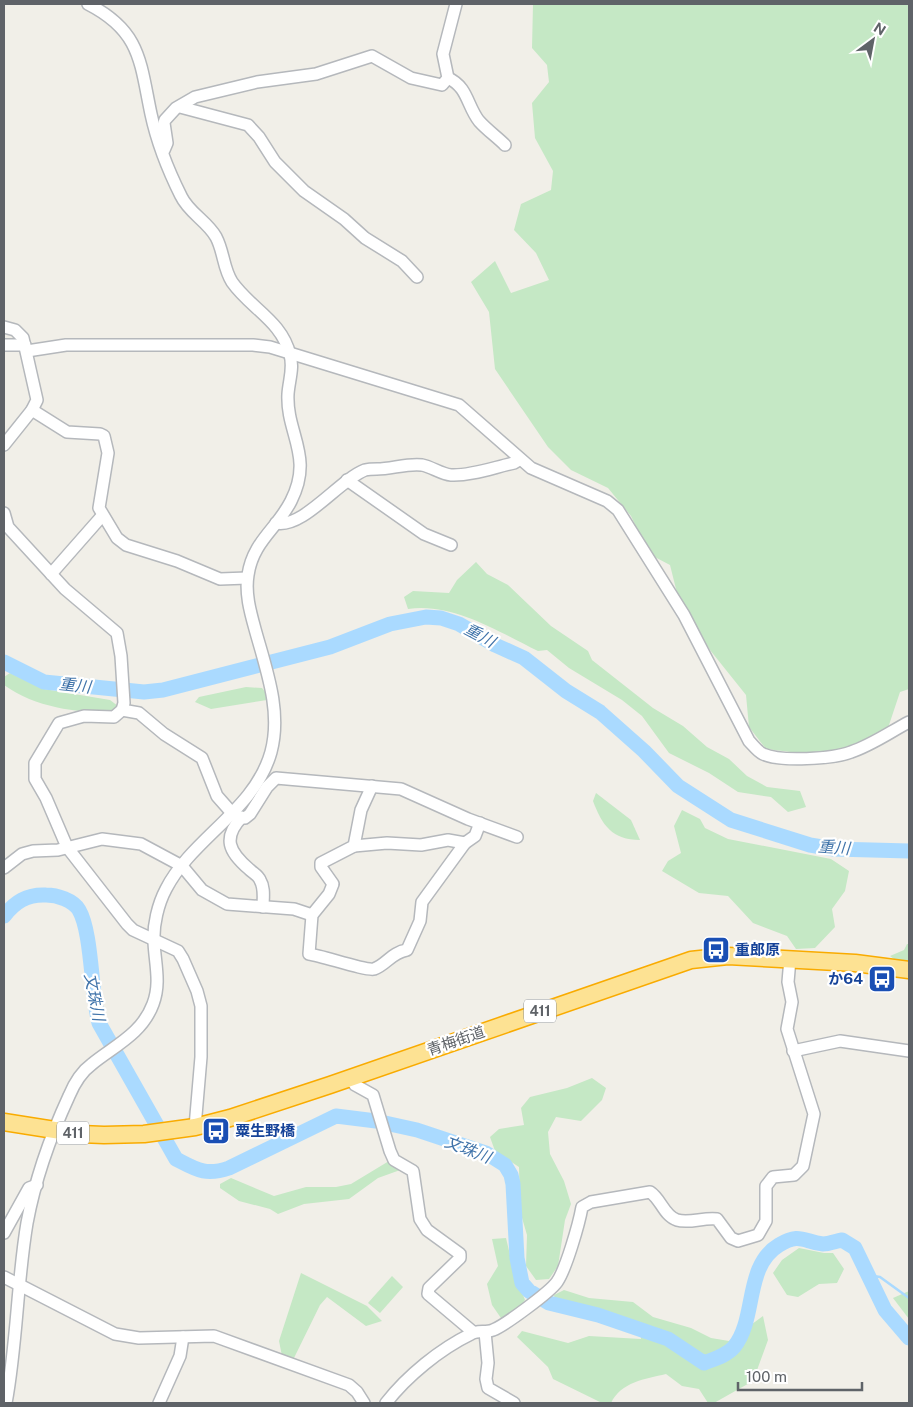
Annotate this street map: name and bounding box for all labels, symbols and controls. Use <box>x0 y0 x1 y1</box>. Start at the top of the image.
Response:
north arrow <box>848 15 898 65</box>
text: N <box>871 19 889 39</box>
water label: 重川 <box>461 620 500 652</box>
water label: 重川 <box>58 674 94 697</box>
water label: 重川 <box>817 837 853 858</box>
bus stop icon: 重郎原 <box>701 935 731 965</box>
place label: 重郎原 <box>735 941 780 958</box>
bus stop icon: か64 <box>867 964 897 994</box>
place label: か64 <box>828 970 863 987</box>
water label: 文珠川 <box>81 972 109 1024</box>
road number: 411 <box>524 999 556 1022</box>
street label: 青梅街道 <box>425 1023 487 1058</box>
bus stop icon: 粟生野橋 <box>201 1116 231 1146</box>
road number: 411 <box>57 1122 89 1144</box>
place label: 粟生野橋 <box>235 1122 296 1139</box>
water label: 文珠川 <box>442 1132 495 1168</box>
scale bar <box>738 1360 862 1392</box>
text: 100 m <box>746 1368 787 1385</box>

